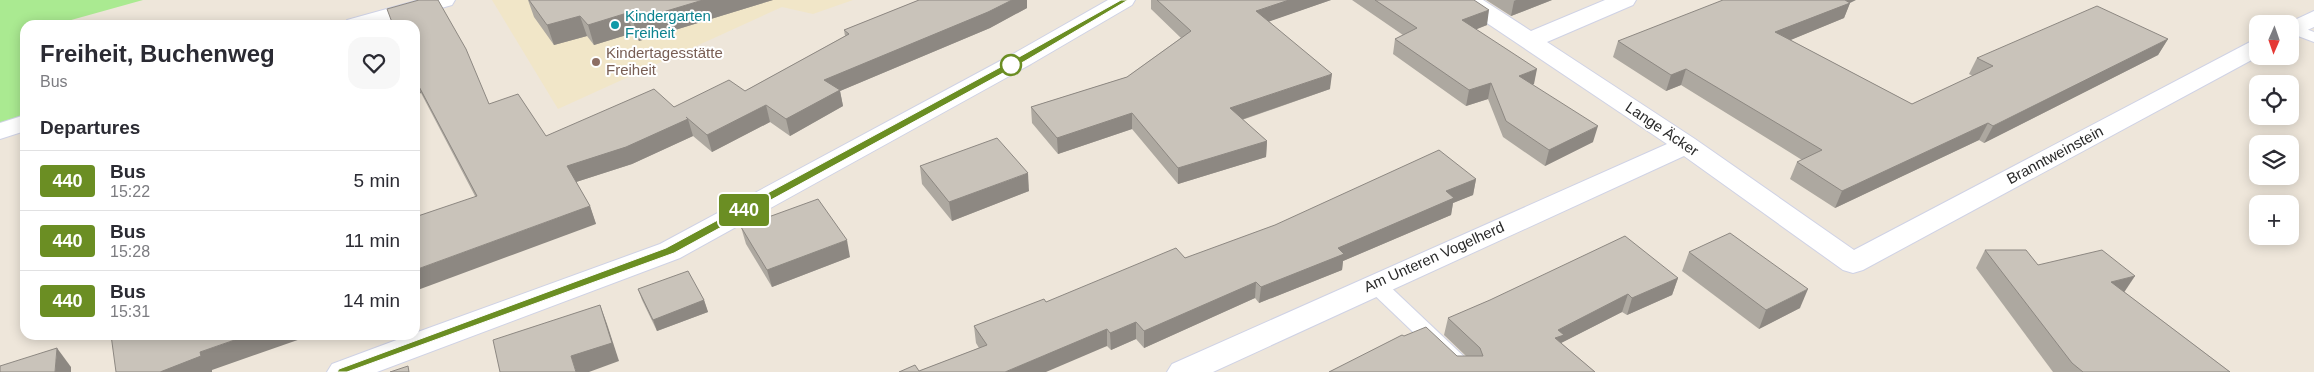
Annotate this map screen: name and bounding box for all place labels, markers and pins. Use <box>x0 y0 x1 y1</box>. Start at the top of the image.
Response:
place label: Kindergarten Freiheit <box>625 7 711 41</box>
marker: Kindergarten Freiheit <box>609 19 621 31</box>
place label: Kindertagesstätte Freiheit <box>606 44 723 78</box>
unlabelled marker <box>1000 54 1022 76</box>
marker: Kindertagesstätte Freiheit <box>590 56 602 68</box>

